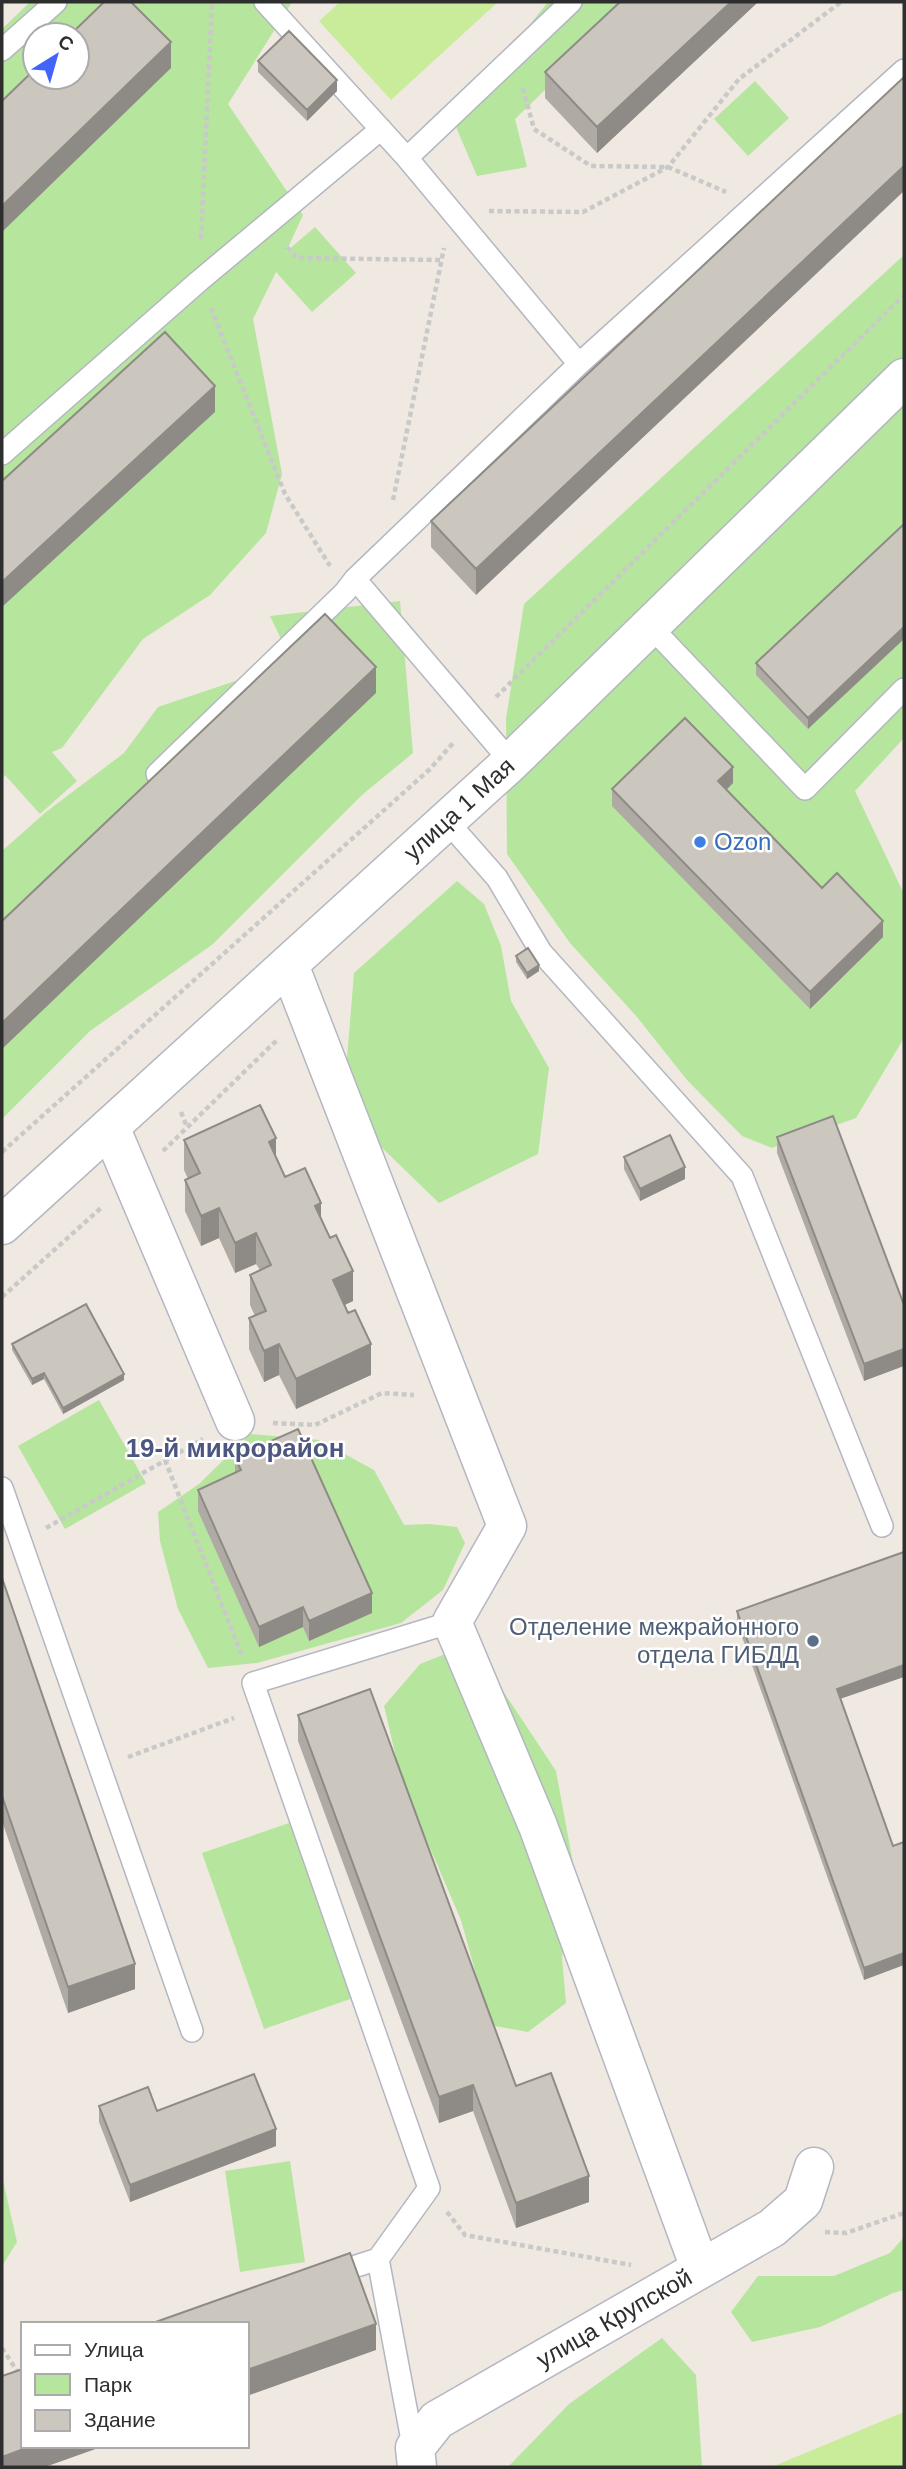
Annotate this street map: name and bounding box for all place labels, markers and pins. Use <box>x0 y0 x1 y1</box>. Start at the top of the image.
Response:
place label: Ozon <box>714 828 771 855</box>
marker: Ozon <box>692 834 708 850</box>
place label: Отделение межрайонного отдела ГИБДД <box>509 1613 799 1668</box>
marker: Отделение межрайонного отдела ГИБДД <box>805 1633 821 1649</box>

